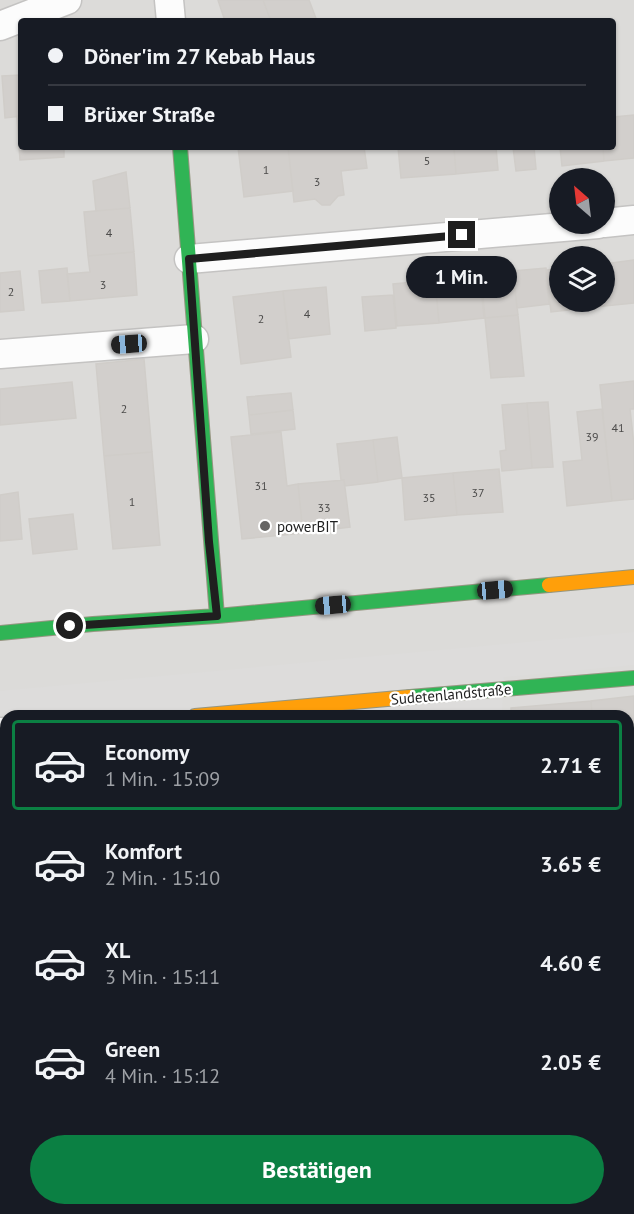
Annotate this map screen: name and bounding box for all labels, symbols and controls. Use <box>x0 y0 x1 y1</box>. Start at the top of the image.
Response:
text: Döner'im 27 Kebab Haus <box>84 42 315 70</box>
text: Brüxer Straße <box>84 100 215 128</box>
house number: 5 <box>424 153 430 168</box>
house number: 1 <box>263 162 269 177</box>
north arrow <box>549 168 615 234</box>
map controls <box>549 168 615 312</box>
house number: 3 <box>314 174 320 189</box>
route end <box>448 221 475 248</box>
house number: 4 <box>106 225 113 240</box>
button: layers <box>549 246 615 312</box>
callout: 1 Min. <box>406 256 518 298</box>
text: 1 Min. <box>435 264 488 290</box>
house number: 3 <box>100 277 106 292</box>
house number: 2 <box>8 284 14 299</box>
house number: 4 <box>304 306 311 321</box>
house number: 2 <box>258 311 264 326</box>
car <box>110 334 148 354</box>
house number: 2 <box>121 401 127 416</box>
house number: 41 <box>611 420 625 435</box>
house number: 39 <box>585 429 599 444</box>
house number: 31 <box>254 478 268 493</box>
house number: 37 <box>471 485 485 500</box>
house number: 35 <box>422 490 436 505</box>
house number: 1 <box>129 494 135 509</box>
house number: 33 <box>317 500 331 515</box>
place label: powerBIT <box>277 517 339 536</box>
marker: powerBIT <box>258 519 272 533</box>
car <box>476 579 514 601</box>
car <box>314 594 352 616</box>
route start <box>56 612 83 639</box>
street label: Sudetenlandstraße <box>390 679 512 709</box>
icon: car <box>33 738 87 792</box>
text: Economy <box>105 738 189 766</box>
text: 2.71 € <box>540 751 601 779</box>
text: 1 Min. · 15:09 <box>105 766 220 792</box>
icon: car <box>33 837 87 891</box>
text: Komfort <box>105 837 182 865</box>
text: 3.65 € <box>540 850 601 878</box>
text: 2 Min. · 15:10 <box>105 865 220 891</box>
icon: car <box>33 936 87 990</box>
text: XL <box>105 936 130 964</box>
text: 4.60 € <box>540 949 601 977</box>
text: 3 Min. · 15:11 <box>105 964 220 990</box>
icon: car <box>33 1035 87 1089</box>
text: Green <box>105 1035 160 1063</box>
text: 2.05 € <box>540 1048 601 1076</box>
text: 4 Min. · 15:12 <box>105 1063 220 1089</box>
button: Bestätigen <box>30 1135 604 1204</box>

